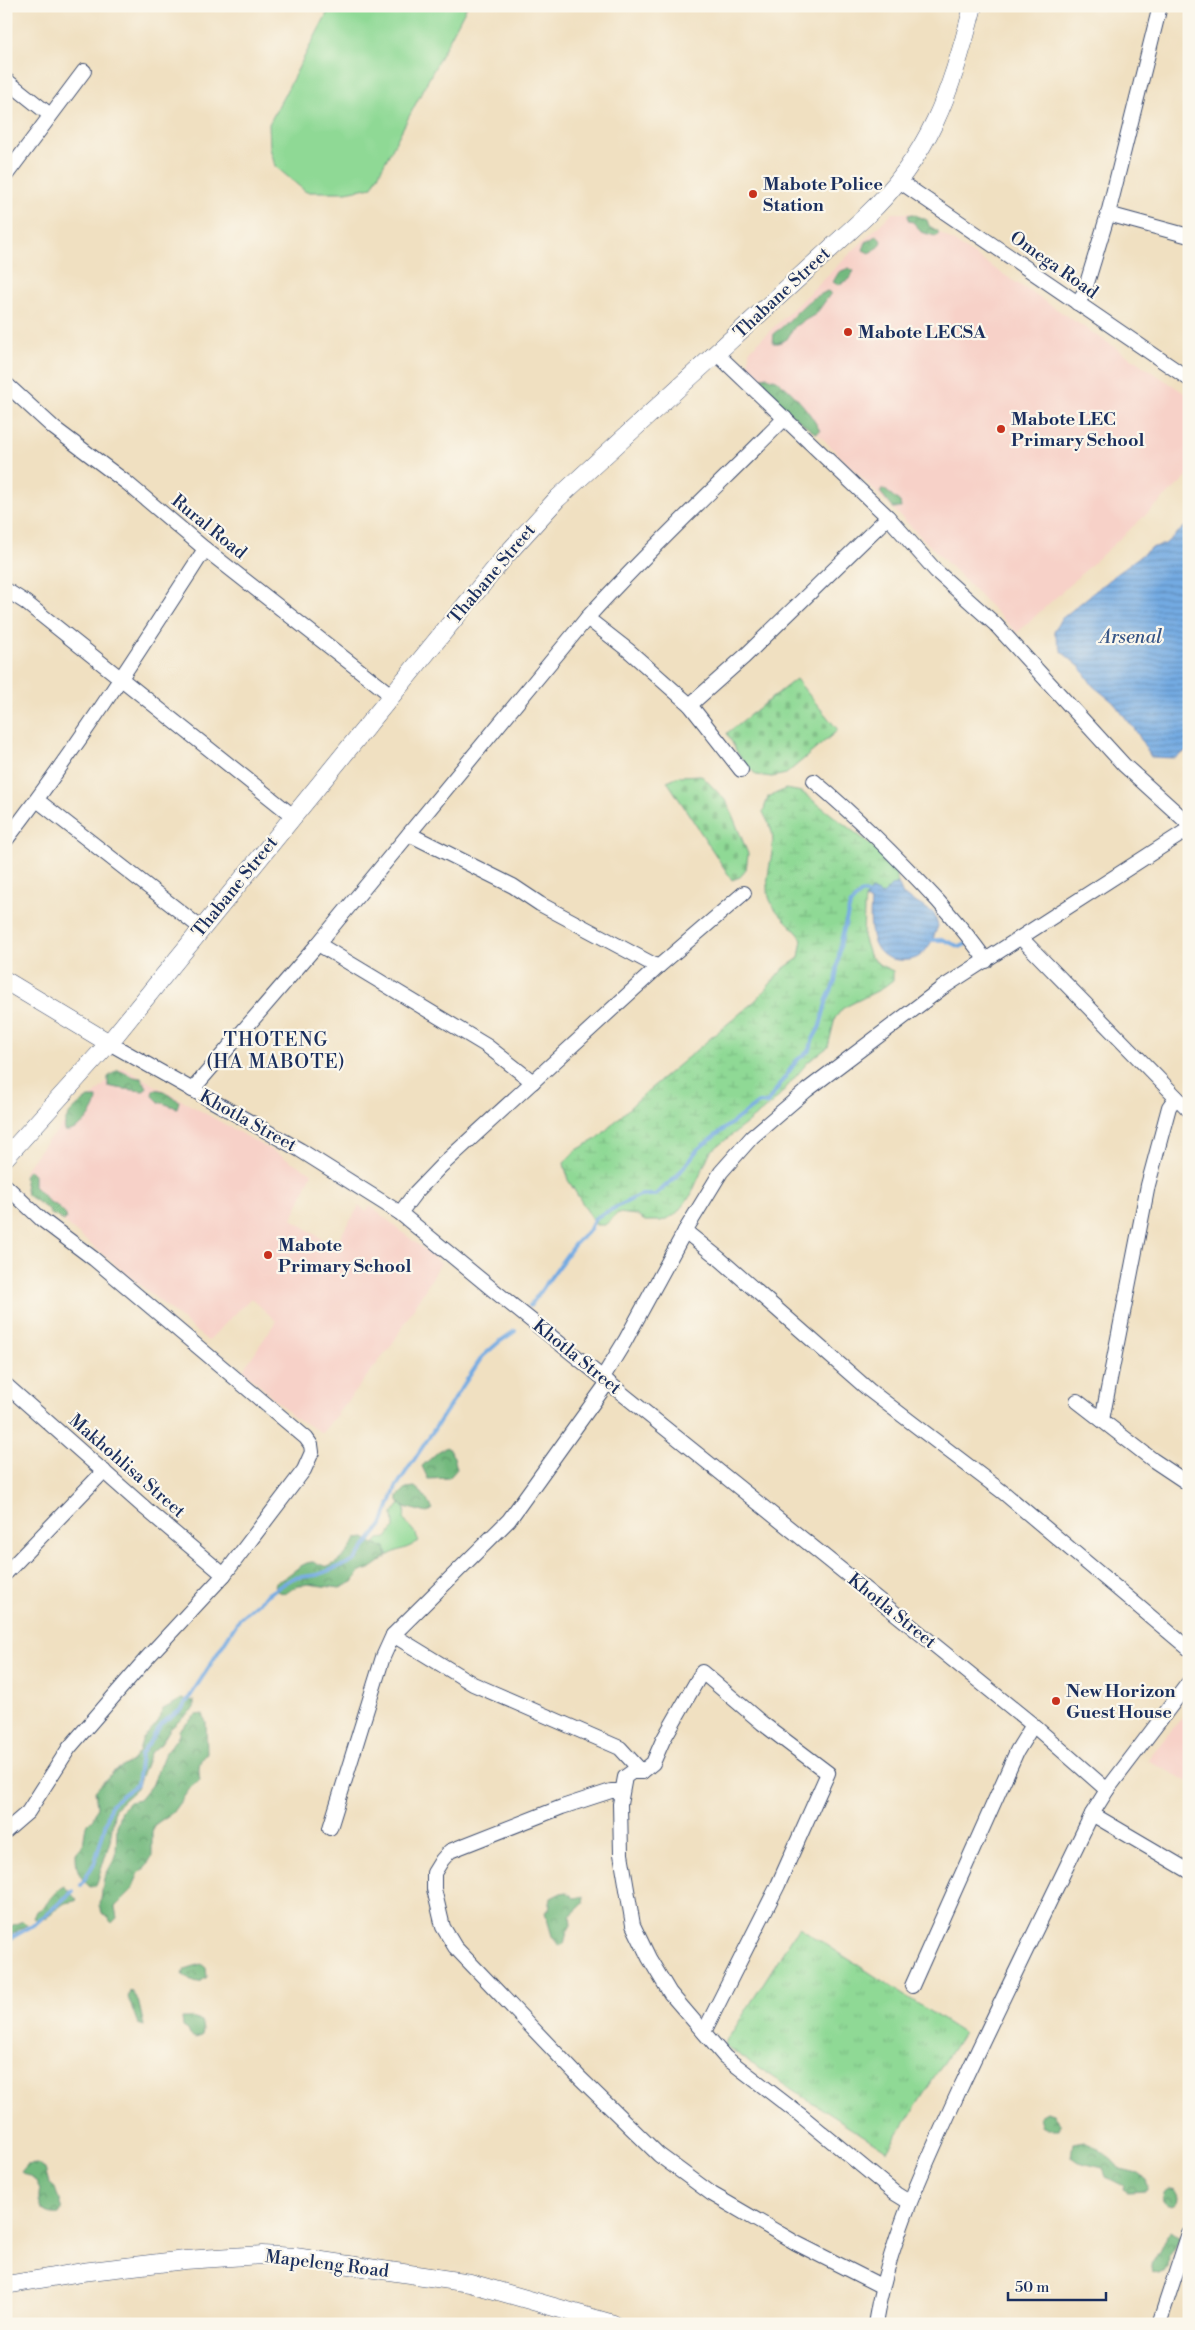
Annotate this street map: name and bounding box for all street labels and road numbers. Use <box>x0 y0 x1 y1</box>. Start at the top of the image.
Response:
street label: Omega Road <box>1005 226 1103 304</box>
street label: Thabane Street <box>729 242 836 344</box>
street label: Rural Road <box>167 490 252 565</box>
street label: Thabane Street <box>443 519 541 629</box>
street label: Thabane Street <box>187 831 283 942</box>
street label: Khotla Street <box>195 1085 301 1157</box>
street label: Khotla Street <box>528 1314 626 1400</box>
street label: Makhohlisa Street <box>64 1409 190 1523</box>
street label: Khotla Street <box>843 1568 941 1654</box>
street label: Mapeleng Road <box>264 2245 391 2283</box>

